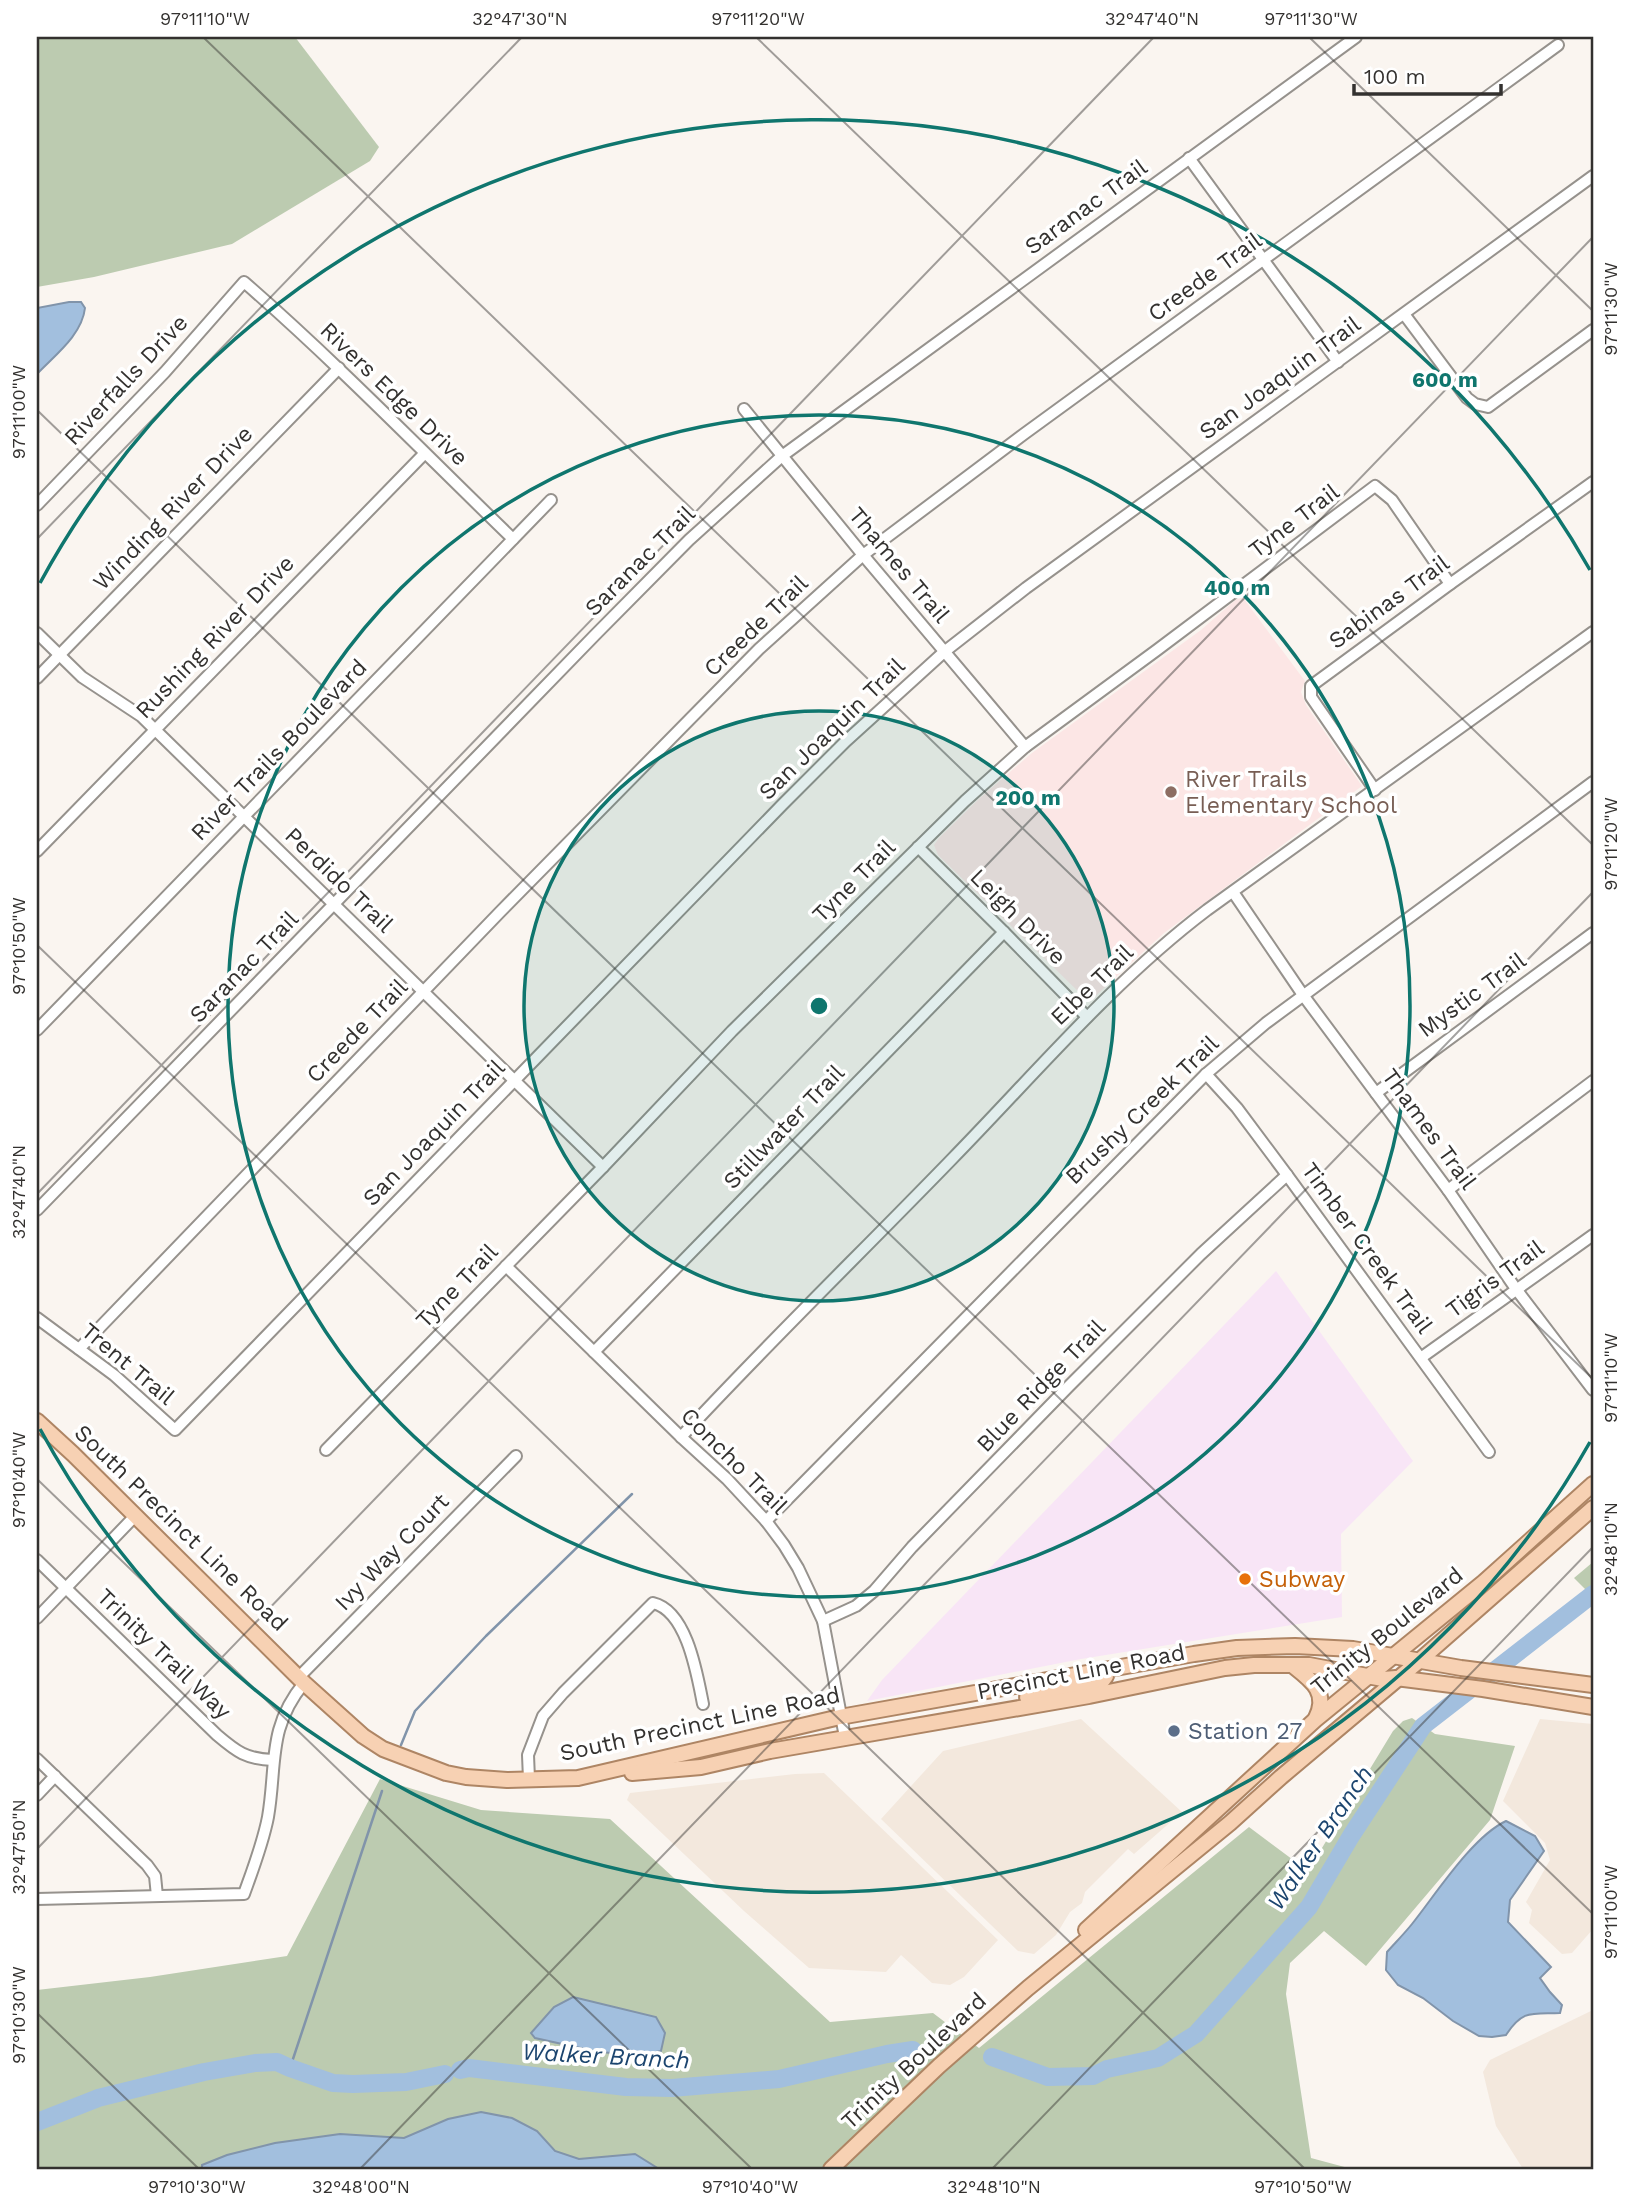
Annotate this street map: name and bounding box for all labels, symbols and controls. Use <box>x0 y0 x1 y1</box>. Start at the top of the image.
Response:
text: 97°11'10"W <box>160 8 250 29</box>
text: 32°47'30"N <box>472 8 568 29</box>
text: 97°11'20"W <box>711 8 805 29</box>
text: 32°47'40"N <box>1105 8 1199 29</box>
text: 97°11'30"W <box>1264 8 1358 29</box>
scale bar <box>1354 52 1500 96</box>
text: 100 m <box>1364 64 1426 89</box>
street label: Saranac Trail <box>1020 154 1152 260</box>
street label: Creede Trail <box>1143 227 1267 327</box>
text: 97°11'30"W <box>1600 262 1621 356</box>
street label: Riverfalls Drive <box>59 309 193 451</box>
street label: San Joaquin Trail <box>1194 311 1366 445</box>
street label: Rivers Edge Drive <box>315 317 473 471</box>
text: 97°11'00"W <box>8 365 29 459</box>
text: 600 m <box>1412 367 1478 392</box>
street label: Winding River Drive <box>88 420 258 596</box>
street label: Tyne Trail <box>1243 478 1345 564</box>
street label: Saranac Trail <box>579 500 701 622</box>
street label: Thames Trail <box>843 502 955 628</box>
street label: Sabinas Trail <box>1324 549 1454 655</box>
street label: Rushing River Drive <box>130 550 300 724</box>
street label: Creede Trail <box>698 570 814 682</box>
text: 400 m <box>1204 575 1270 600</box>
street label: San Joaquin Trail <box>753 652 911 806</box>
street label: River Trails Boulevard <box>186 654 372 846</box>
place label: River Trails Elementary School <box>1185 766 1397 819</box>
marker: River Trails Elementary School <box>1163 784 1179 800</box>
text: 200 m <box>995 785 1061 810</box>
text: 97°11'20"W <box>1600 797 1621 891</box>
street label: Perdido Trail <box>279 822 399 938</box>
street label: Tyne Trail <box>807 834 901 928</box>
street label: Leigh Drive <box>964 863 1072 971</box>
text: 97°10'50"W <box>8 897 29 995</box>
street label: Saranac Trail <box>184 906 304 1028</box>
street label: Elbe Trail <box>1045 939 1139 1031</box>
street label: Mystic Trail <box>1413 947 1531 1043</box>
street label: Creede Trail <box>301 973 413 1089</box>
centre of rings <box>807 994 831 1018</box>
street label: Brushy Creek Trail <box>1060 1030 1224 1190</box>
street label: San Joaquin Trail <box>357 1054 511 1212</box>
street label: Stillwater Trail <box>718 1059 850 1195</box>
street label: Thames Trail <box>1376 1063 1482 1195</box>
text: 32°47'40"N <box>8 1145 29 1239</box>
street label: Timber Creek Trail <box>1296 1157 1438 1339</box>
street label: Tigris Trail <box>1441 1234 1549 1324</box>
street label: Tyne Trail <box>410 1238 504 1334</box>
street label: Blue Ridge Trail <box>971 1314 1111 1458</box>
street label: Trent Trail <box>76 1317 180 1411</box>
text: 97°11'10"W <box>1600 1333 1621 1423</box>
street label: Concho Trail <box>675 1402 793 1520</box>
street label: South Precinct Line Road <box>69 1419 293 1637</box>
text: 97°10'40"W <box>8 1432 29 1528</box>
street label: Ivy Way Court <box>329 1488 455 1616</box>
text: 32°48'10"N <box>1600 1502 1621 1596</box>
street label: Trinity Boulevard <box>1305 1561 1469 1701</box>
place label: Subway <box>1259 1566 1345 1593</box>
marker: Subway <box>1237 1571 1253 1587</box>
street label: Trinity Trail Way <box>91 1583 237 1725</box>
street label: Precinct Line Road <box>975 1639 1187 1705</box>
street label: South Precinct Line Road <box>557 1681 843 1767</box>
place label: Station 27 <box>1188 1718 1303 1745</box>
marker: Station 27 <box>1166 1723 1182 1739</box>
water label: Walker Branch <box>1261 1761 1379 1915</box>
text: 32°47'50"N <box>8 1799 29 1895</box>
text: 97°11'00"W <box>1600 1865 1621 1959</box>
text: 97°10'30"W <box>8 1966 29 2064</box>
street label: Trinity Boulevard <box>836 1987 992 2135</box>
water label: Walker Branch <box>521 2038 691 2074</box>
text: 97°10'30"W <box>148 2176 246 2197</box>
text: 32°48'00"N <box>312 2176 410 2197</box>
text: 97°10'40"W <box>702 2176 798 2197</box>
text: 32°48'10"N <box>947 2176 1041 2197</box>
text: 97°10'50"W <box>1254 2176 1352 2197</box>

